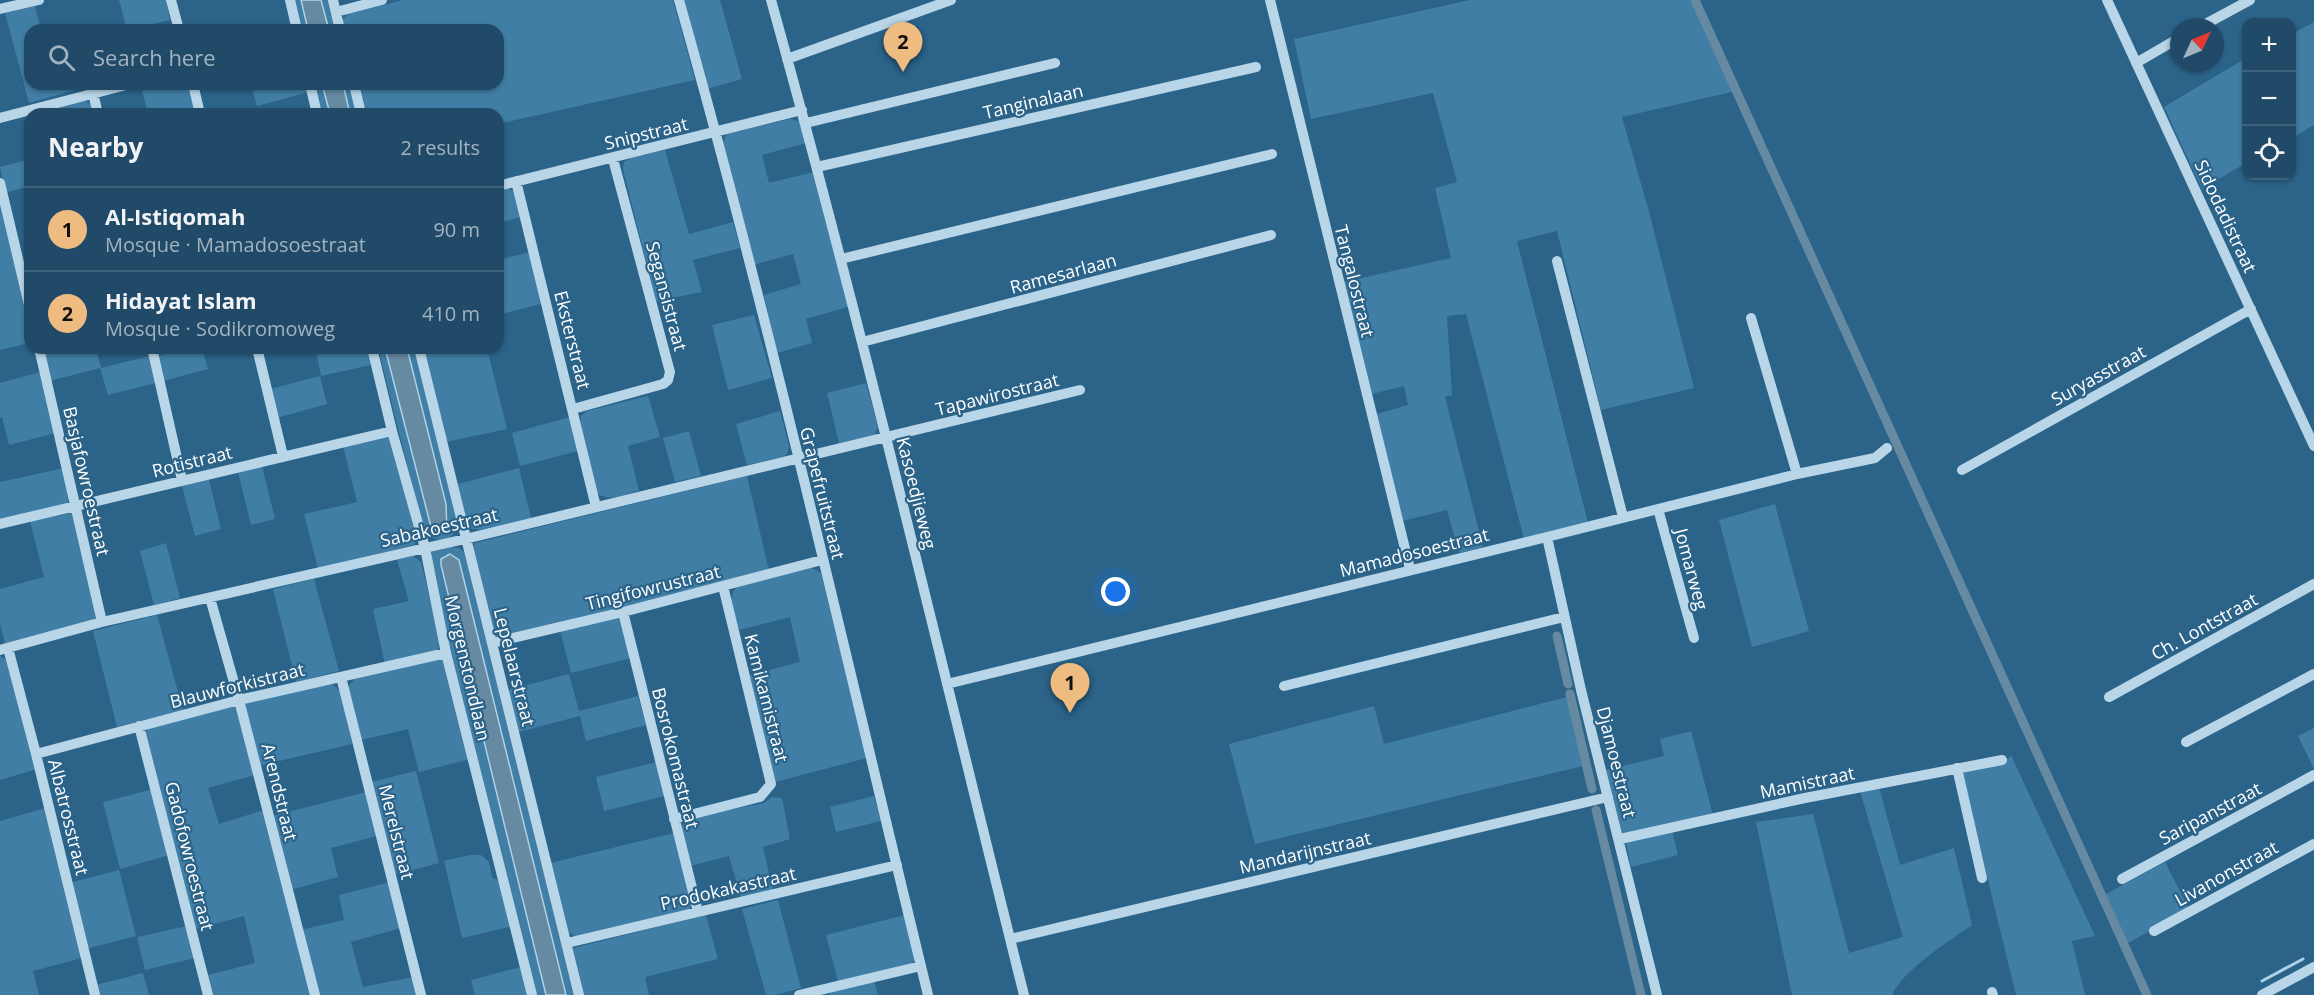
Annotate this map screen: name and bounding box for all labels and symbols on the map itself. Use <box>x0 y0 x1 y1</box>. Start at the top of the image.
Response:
north arrow <box>2170 18 2224 72</box>
pin: 2 <box>884 22 922 72</box>
street label: Tanginalaan <box>981 78 1085 124</box>
street label: Snipstraat <box>602 111 690 155</box>
street label: Sidodadistraat <box>2189 156 2263 276</box>
street label: Tangalostraat <box>1329 222 1381 340</box>
street label: Segansistraat <box>641 238 693 354</box>
street label: Ramesarlaan <box>1007 247 1119 299</box>
street label: Eksterstraat <box>549 288 597 392</box>
street label: Suryasstraat <box>2046 339 2150 411</box>
street label: Tapawirostraat <box>933 367 1061 421</box>
street label: Basjafowroestraat <box>58 404 116 558</box>
street label: Grapefruitstraat <box>795 424 851 562</box>
street label: Kasoedjieweg <box>891 435 943 552</box>
street label: Rotistraat <box>149 439 235 483</box>
street label: Sabakoestraat <box>378 502 500 552</box>
street label: Mamadosoestraat <box>1337 522 1491 582</box>
street label: Jomarweg <box>1669 524 1714 613</box>
street label: Tingifowrustraat <box>583 559 723 615</box>
your location <box>1101 577 1130 606</box>
street label: Ch. Lontstraat <box>2146 587 2262 665</box>
street label: Morgenstondlaan <box>440 593 496 743</box>
street label: Lepelaarstraat <box>489 605 541 729</box>
street label: Kamikamistraat <box>739 631 795 765</box>
street label: Blauwforkistraat <box>167 657 307 713</box>
pin: 1 <box>1050 664 1090 713</box>
street label: Bosrokomastraat <box>647 685 705 831</box>
street label: Djamoestraat <box>1592 704 1642 820</box>
street label: Arendstraat <box>256 741 304 843</box>
street label: Albatrosstraat <box>43 756 95 878</box>
street label: Mamistraat <box>1757 760 1857 804</box>
street label: Saripanstraat <box>2155 776 2265 850</box>
street label: Gadofowroestraat <box>160 779 220 933</box>
street label: Merelstraat <box>374 782 420 882</box>
street label: Mandarijnstraat <box>1237 825 1373 879</box>
street label: Livanonstraat <box>2170 835 2282 911</box>
street label: Prodokakastraat <box>658 861 798 915</box>

